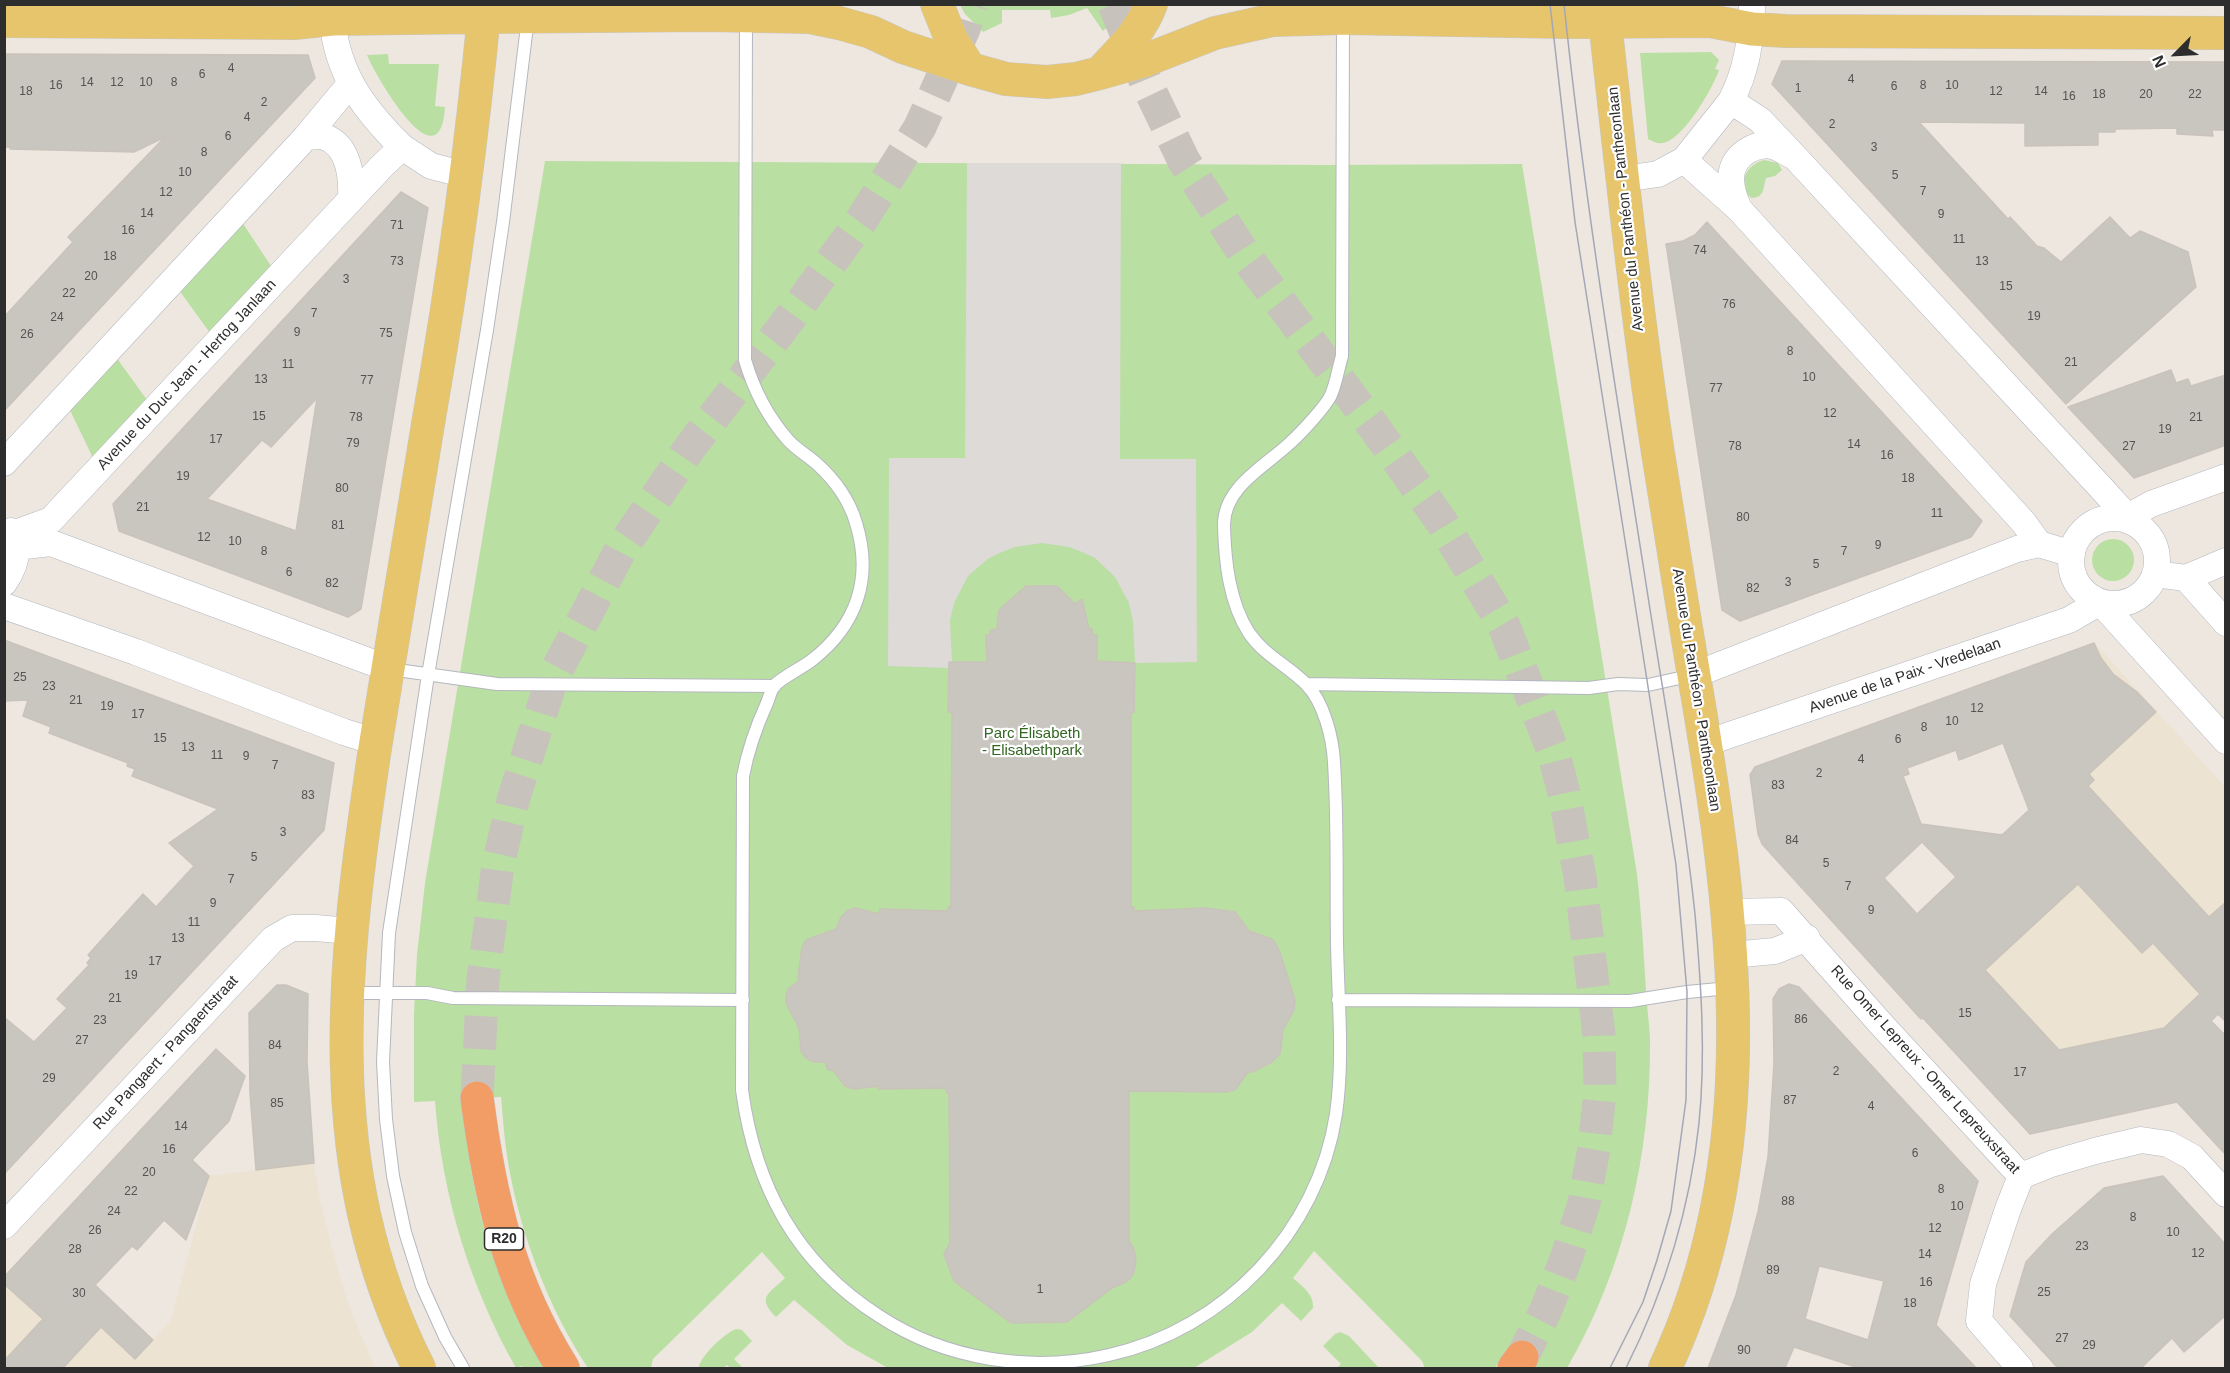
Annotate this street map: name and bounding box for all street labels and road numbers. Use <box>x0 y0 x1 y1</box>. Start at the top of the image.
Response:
street label: Avenue du Panthéon - Pantheonlaan <box>1604 86 1648 332</box>
street label: Avenue du Duc Jean - Hertog Janlaan <box>94 276 280 474</box>
street label: Avenue du Panthéon - Pantheonlaan <box>1668 567 1724 813</box>
street label: Avenue de la Paix - Vredelaan <box>1807 635 2003 717</box>
street label: Rue Omer Lepreux - Omer Lepreuxstraat <box>1827 962 2023 1178</box>
street label: Rue Pangaert - Pangaertstraat <box>90 972 242 1134</box>
road number: R20 <box>484 1228 524 1250</box>

